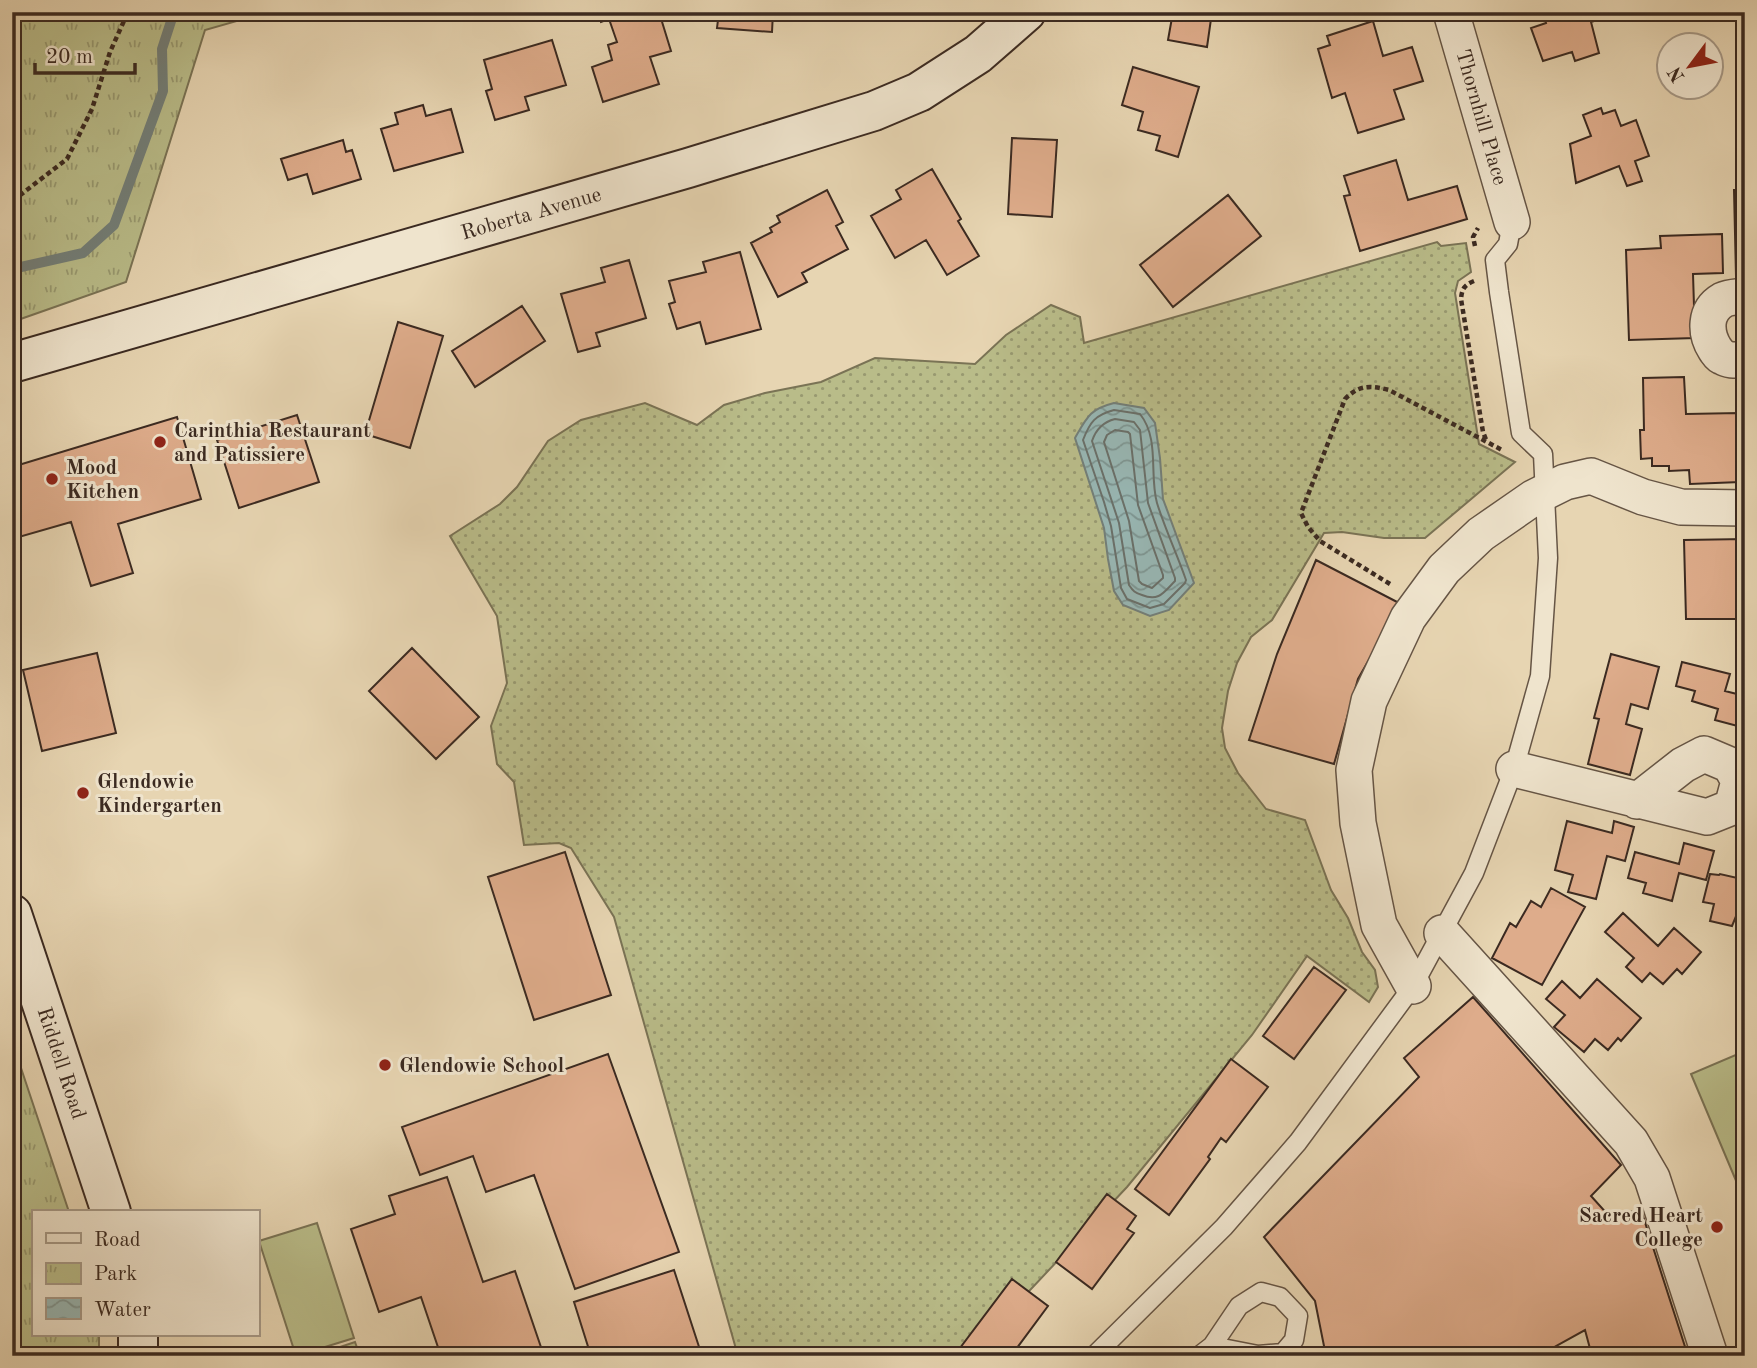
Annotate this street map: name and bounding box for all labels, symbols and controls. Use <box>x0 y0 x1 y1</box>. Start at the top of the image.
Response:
scale bar <box>35 32 135 76</box>
north arrow <box>1656 32 1726 102</box>
text: 20 m <box>46 47 93 68</box>
street label: Thornhill Place <box>1451 47 1510 188</box>
text: N <box>1666 62 1690 85</box>
street label: Roberta Avenue <box>459 184 604 244</box>
place label: Carinthia Restaurant and Patissiere <box>174 421 371 466</box>
marker: Carinthia Restaurant and Patissiere <box>152 434 168 450</box>
place label: Mood Kitchen <box>66 458 139 503</box>
marker: Mood Kitchen <box>44 471 60 487</box>
place label: Glendowie Kindergarten <box>97 772 222 817</box>
marker: Glendowie Kindergarten <box>75 785 91 801</box>
street label: Riddell Road <box>33 1005 89 1122</box>
place label: Glendowie School <box>399 1056 564 1077</box>
marker: Glendowie School <box>377 1057 393 1073</box>
place label: Sacred Heart College <box>1579 1206 1703 1251</box>
legend <box>32 1210 259 1336</box>
marker: Sacred Heart College <box>1709 1219 1725 1235</box>
text: Road <box>94 1230 141 1251</box>
text: Park <box>94 1264 137 1285</box>
text: Water <box>94 1300 151 1321</box>

